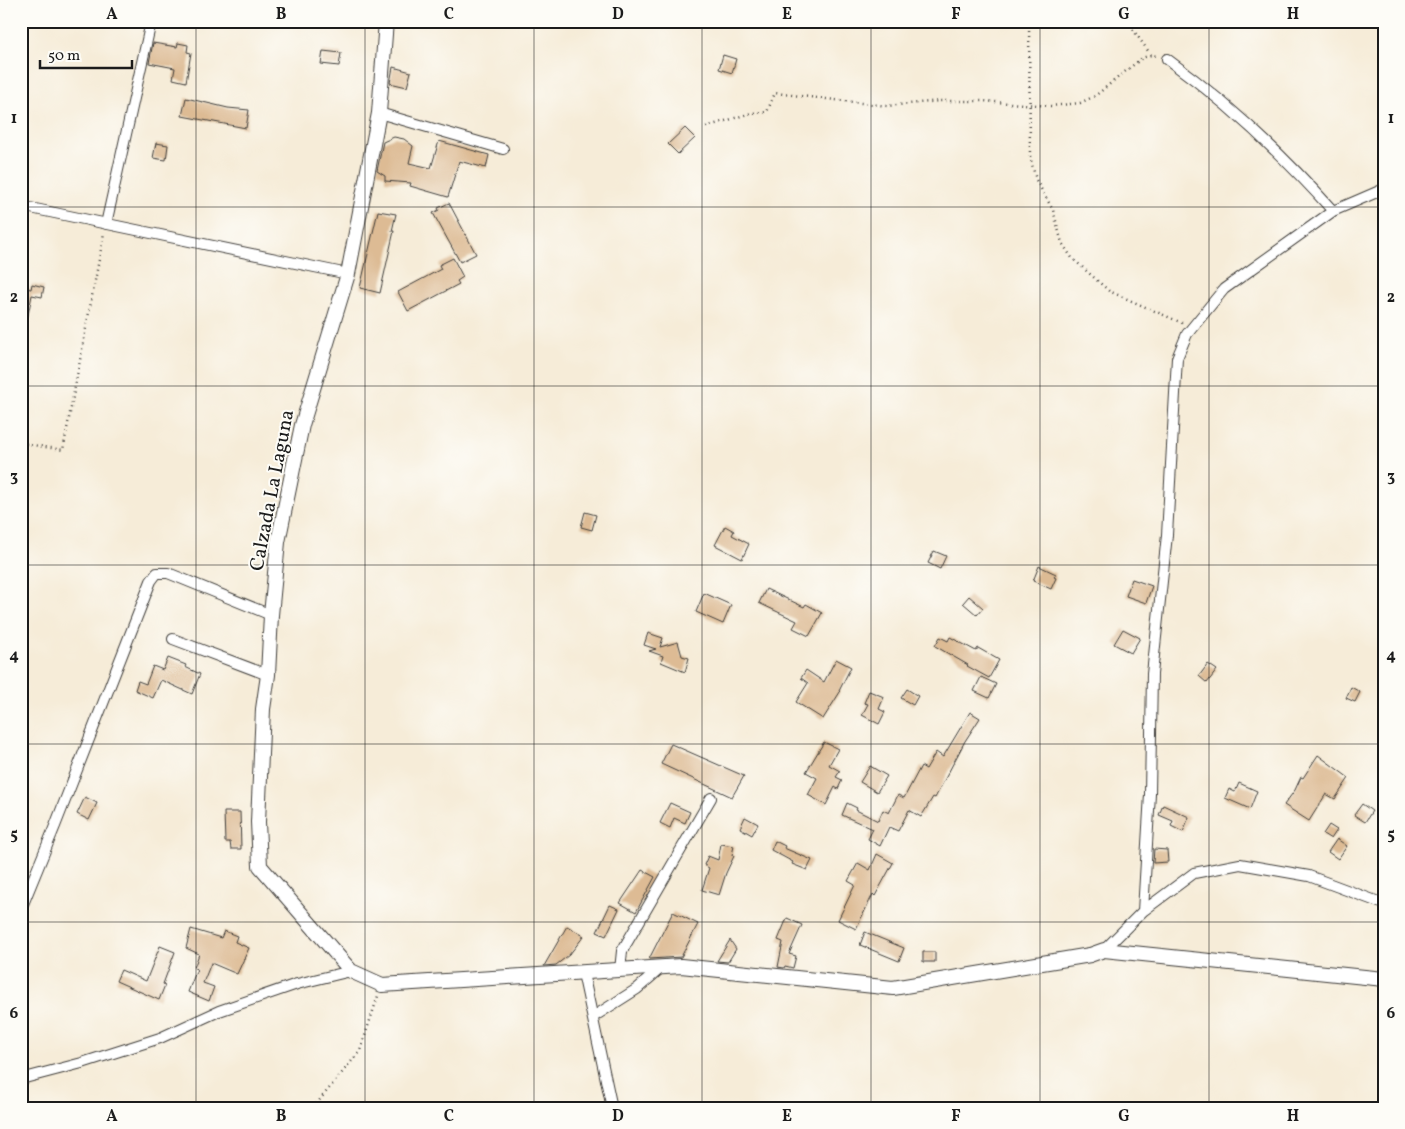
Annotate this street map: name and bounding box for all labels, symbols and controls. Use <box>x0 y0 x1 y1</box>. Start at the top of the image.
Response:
text: A <box>106 4 118 26</box>
text: B <box>276 4 287 26</box>
text: C <box>444 4 454 26</box>
text: D <box>612 4 624 26</box>
text: E <box>782 4 792 26</box>
text: F <box>951 4 961 26</box>
text: G <box>1118 4 1130 26</box>
text: H <box>1287 4 1299 26</box>
scale bar <box>40 38 132 70</box>
text: 50 m <box>48 46 80 67</box>
text: 1 <box>11 108 17 130</box>
text: 1 <box>1388 108 1394 130</box>
text: 2 <box>10 287 18 309</box>
text: 2 <box>1387 287 1395 309</box>
street label: Calzada La Laguna <box>244 407 302 574</box>
text: 3 <box>10 466 18 488</box>
text: 3 <box>1387 466 1395 488</box>
text: 4 <box>9 645 19 667</box>
text: 4 <box>1386 645 1396 667</box>
text: 5 <box>10 824 18 846</box>
text: 5 <box>1387 824 1395 846</box>
text: 6 <box>10 1003 19 1025</box>
text: 6 <box>1387 1003 1396 1025</box>
text: A <box>106 1106 118 1128</box>
text: B <box>276 1106 287 1128</box>
text: C <box>444 1106 454 1128</box>
text: D <box>612 1106 624 1128</box>
text: E <box>782 1106 792 1128</box>
text: F <box>951 1106 961 1128</box>
text: G <box>1118 1106 1130 1128</box>
text: H <box>1287 1106 1299 1128</box>

